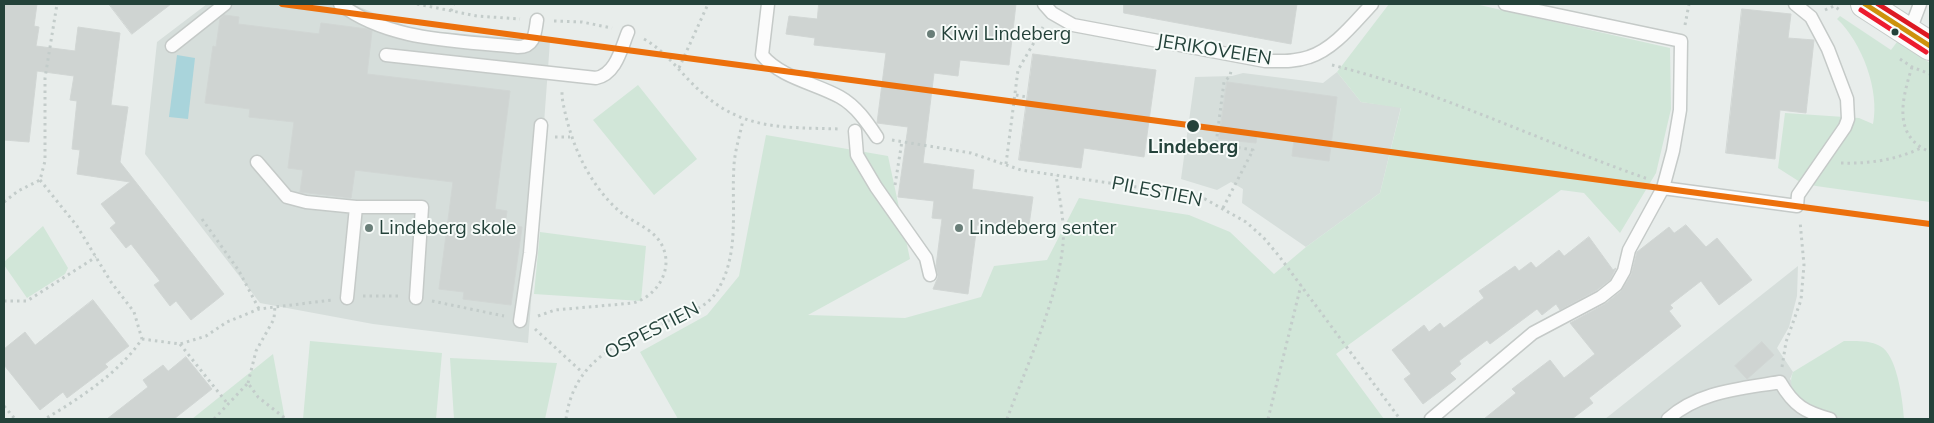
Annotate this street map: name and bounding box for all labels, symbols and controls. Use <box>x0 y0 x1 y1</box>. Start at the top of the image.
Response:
place label: Kiwi Lindeberg <box>941 23 1071 45</box>
unlabelled marker <box>1890 27 1900 37</box>
marker: Kiwi Lindeberg <box>925 28 937 40</box>
street label: JERIKOVEIEN <box>1155 30 1273 70</box>
marker: Lindeberg <box>1185 118 1201 134</box>
place label: Lindeberg <box>1148 136 1238 158</box>
street label: PILESTIEN <box>1110 172 1204 212</box>
place label: Lindeberg skole <box>379 217 516 239</box>
place label: Lindeberg senter <box>969 217 1116 239</box>
marker: Lindeberg skole <box>363 222 375 234</box>
marker: Lindeberg senter <box>953 222 965 234</box>
street label: OSPESTIEN <box>601 297 703 365</box>

